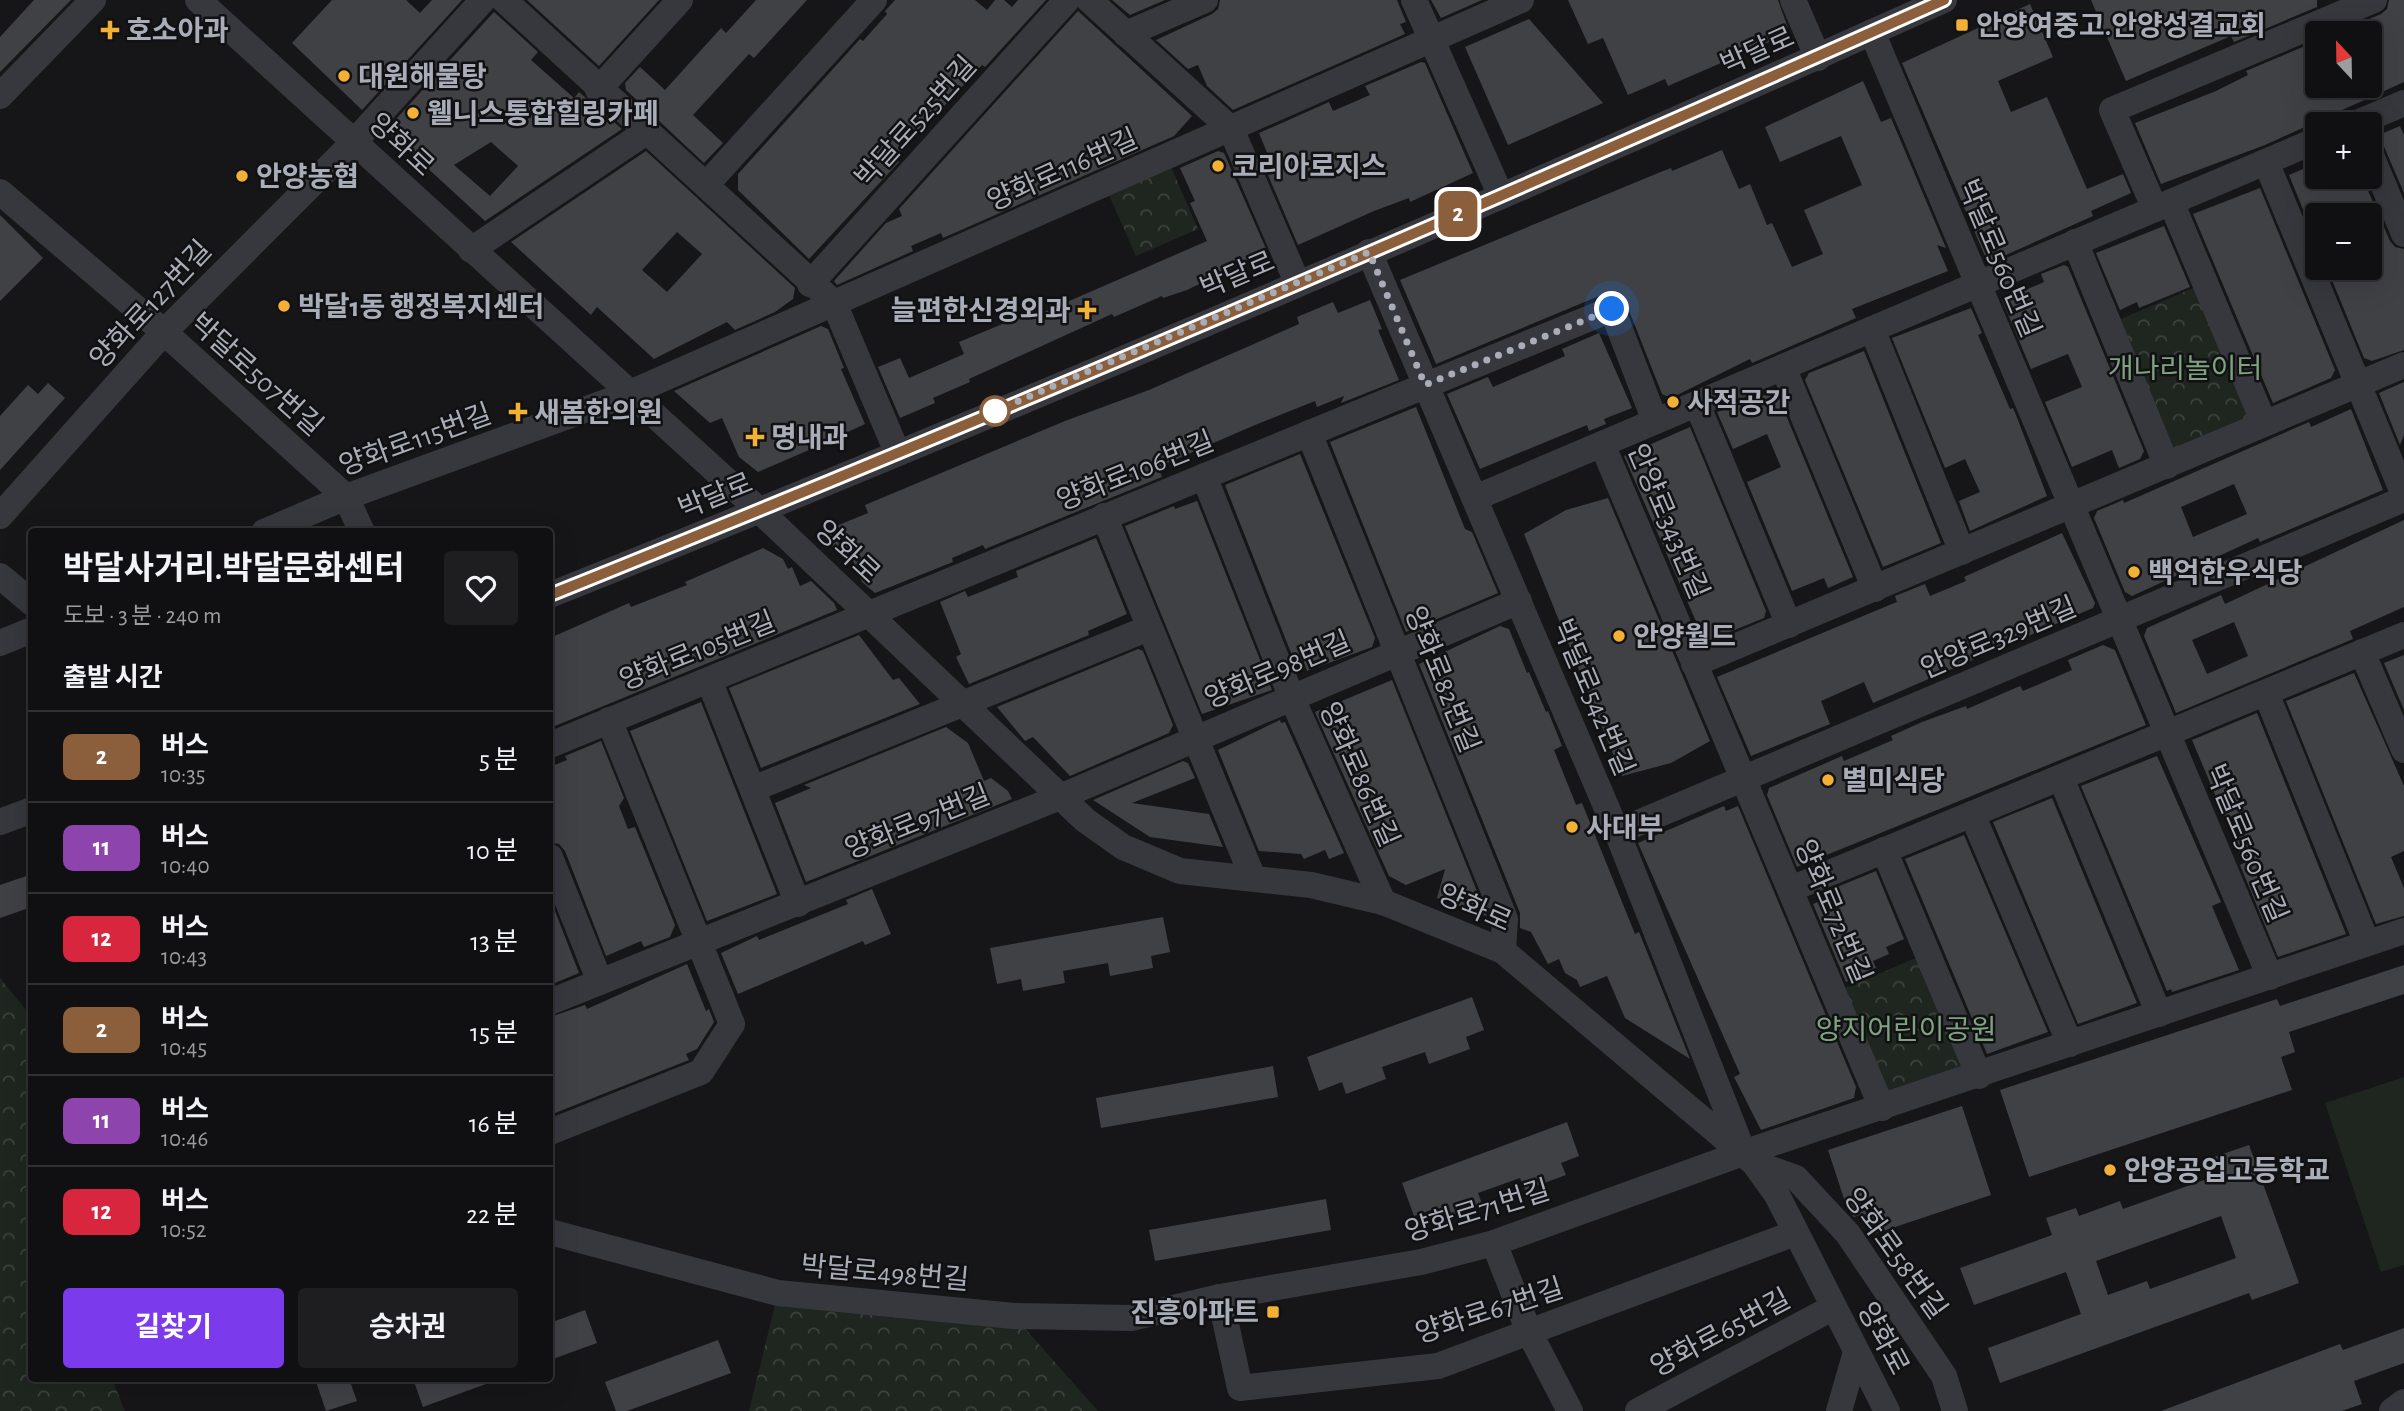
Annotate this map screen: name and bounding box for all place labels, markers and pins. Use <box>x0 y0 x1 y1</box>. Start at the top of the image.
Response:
place label: 안양여중고.안양성결교회 <box>1976 11 2266 41</box>
place label: 호소아과 <box>126 16 229 46</box>
marker: 안양여중고.안양성결교회 <box>1954 17 1970 33</box>
marker: 호소아과 <box>100 20 120 40</box>
place label: 대원해물탕 <box>358 62 487 92</box>
marker: 대원해물탕 <box>336 68 352 84</box>
place label: 웰니스통합힐링카페 <box>427 99 659 129</box>
marker: 웰니스통합힐링카페 <box>405 105 421 121</box>
place label: 코리아로지스 <box>1232 152 1387 182</box>
marker: 코리아로지스 <box>1210 158 1226 174</box>
place label: 안양농협 <box>256 162 359 192</box>
marker: 안양농협 <box>234 168 250 184</box>
place label: 박달1동 행정복지센터 <box>298 292 544 322</box>
place label: 늘편한신경외과 <box>891 296 1071 326</box>
marker: 박달1동 행정복지센터 <box>276 298 292 314</box>
marker: 늘편한신경외과 <box>1077 300 1097 320</box>
place label: 사적공간 <box>1687 388 1790 418</box>
marker: 사적공간 <box>1665 394 1681 410</box>
unlabelled marker <box>980 396 1010 426</box>
place label: 새봄한의원 <box>534 398 663 428</box>
marker: 새봄한의원 <box>508 402 528 422</box>
place label: 명내과 <box>771 423 848 453</box>
marker: 명내과 <box>745 427 765 447</box>
place label: 백억한우식당 <box>2148 558 2303 588</box>
marker: 백억한우식당 <box>2126 564 2142 580</box>
place label: 안양월드 <box>1633 622 1736 652</box>
marker: 안양월드 <box>1611 628 1627 644</box>
place label: 별미식당 <box>1842 766 1945 796</box>
marker: 별미식당 <box>1820 772 1836 788</box>
place label: 사대부 <box>1586 813 1663 843</box>
marker: 사대부 <box>1564 819 1580 835</box>
place label: 안양공업고등학교 <box>2124 1156 2330 1186</box>
marker: 안양공업고등학교 <box>2102 1162 2118 1178</box>
place label: 진흥아파트 <box>1130 1298 1259 1328</box>
marker: 진흥아파트 <box>1265 1304 1281 1320</box>

